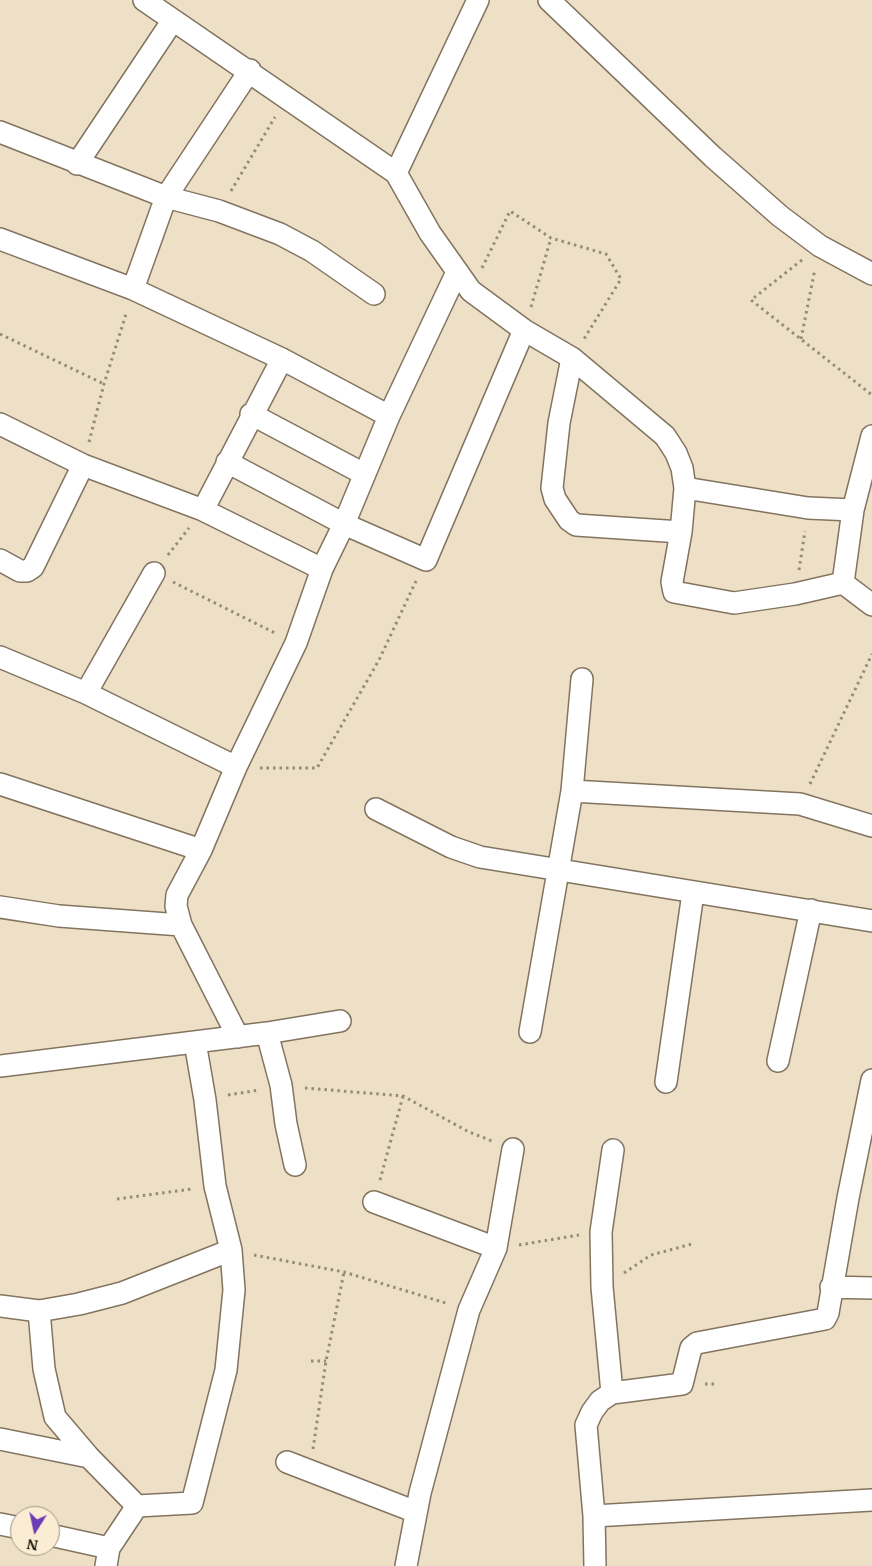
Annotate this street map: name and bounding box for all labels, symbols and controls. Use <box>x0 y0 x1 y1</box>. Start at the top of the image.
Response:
north arrow <box>10 1506 60 1556</box>
text: N <box>26 1535 40 1555</box>

